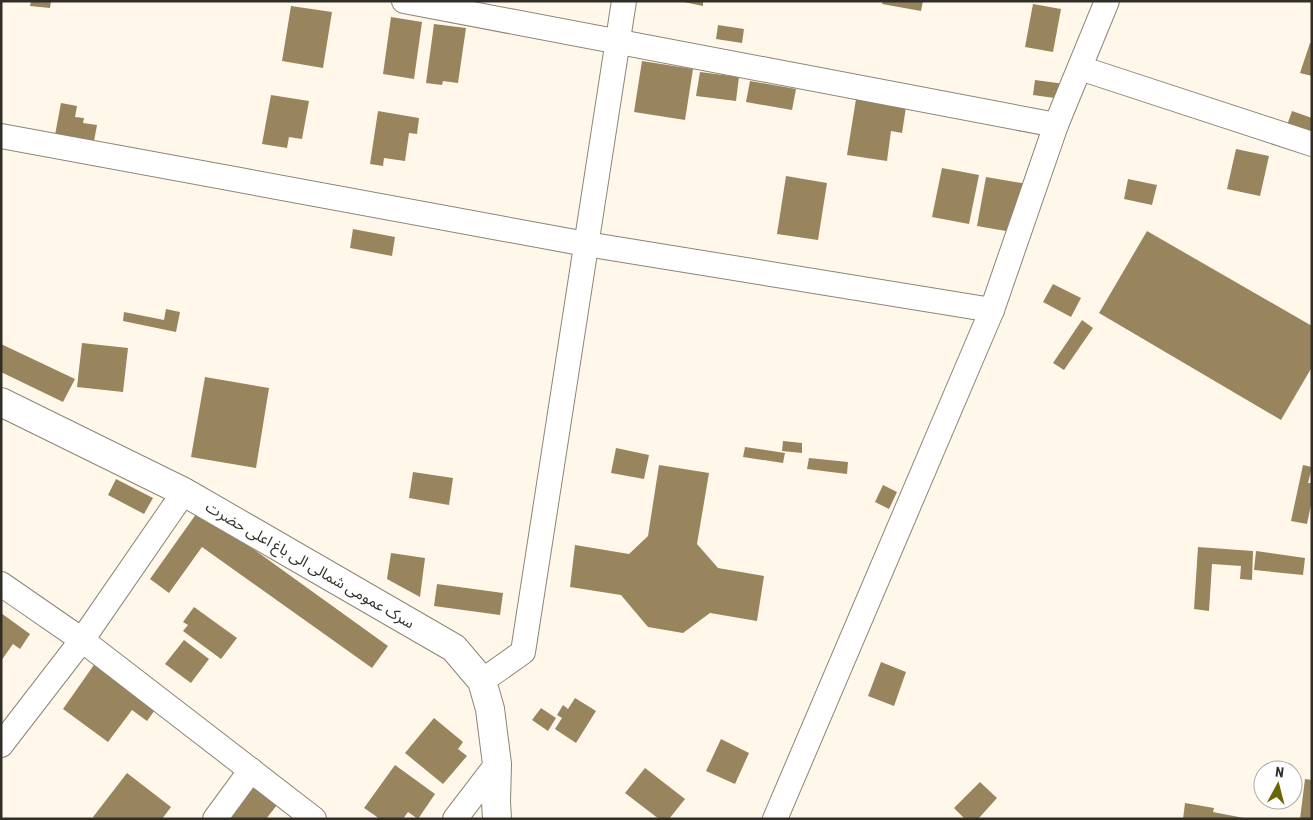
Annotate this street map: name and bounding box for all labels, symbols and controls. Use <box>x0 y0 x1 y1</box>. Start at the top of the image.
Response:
street label: سرک عمومی شمالی الی باغ اعلی حضرت <box>201 498 418 635</box>
north arrow <box>1253 760 1303 810</box>
text: N <box>1274 764 1285 781</box>

